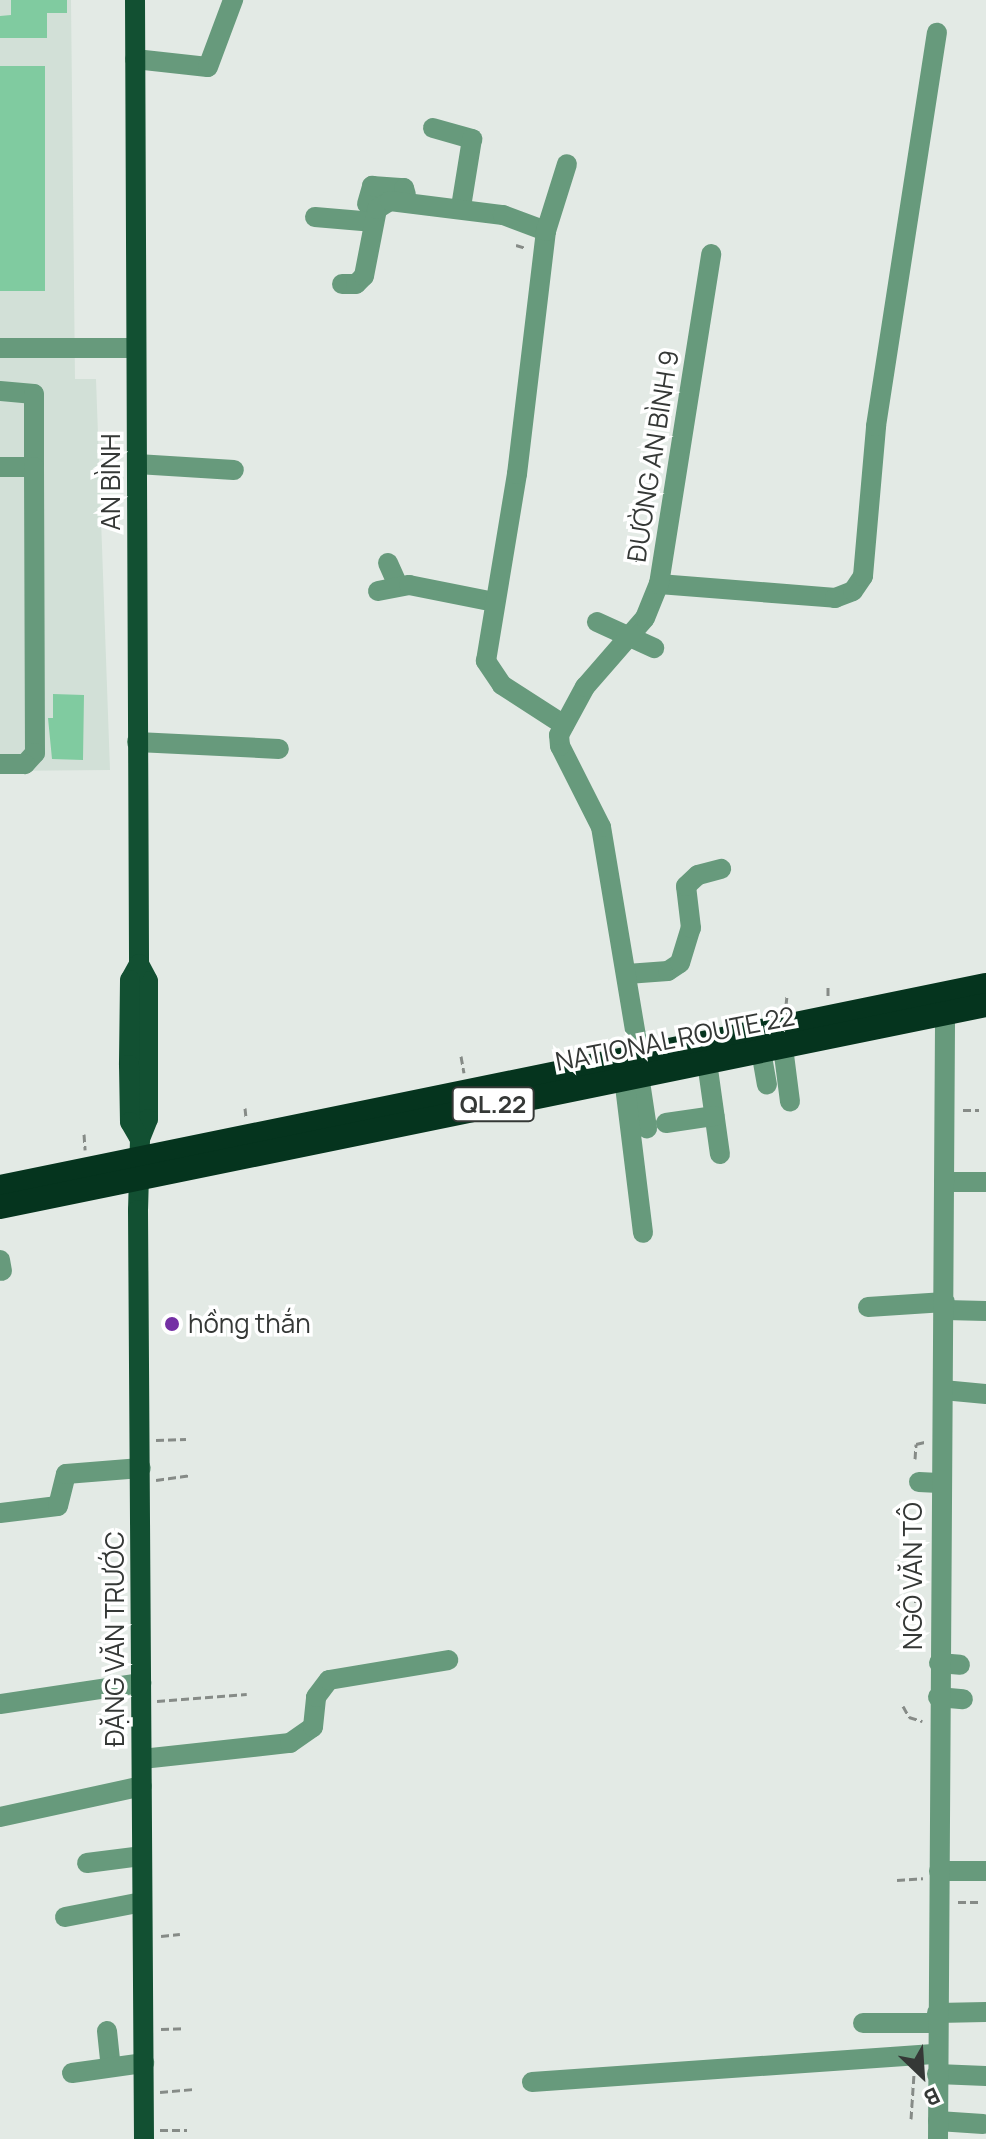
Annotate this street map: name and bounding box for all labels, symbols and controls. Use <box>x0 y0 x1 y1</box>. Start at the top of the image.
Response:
street label: ĐƯỜNG AN BÌNH 9 <box>621 348 685 564</box>
street label: AN BÌNH <box>95 433 127 531</box>
street label: NATIONAL ROUTE 22 <box>552 1000 798 1078</box>
road number: QL.22 <box>451 1084 535 1124</box>
place label: hồng thắn <box>188 1308 311 1340</box>
marker: hồng thắn <box>163 1315 181 1333</box>
street label: NGÔ VĂN TÔ <box>897 1502 929 1650</box>
street label: ĐẶNG VĂN TRƯỚC <box>99 1531 131 1747</box>
north arrow <box>882 2035 962 2115</box>
text: B <box>920 2080 945 2113</box>

